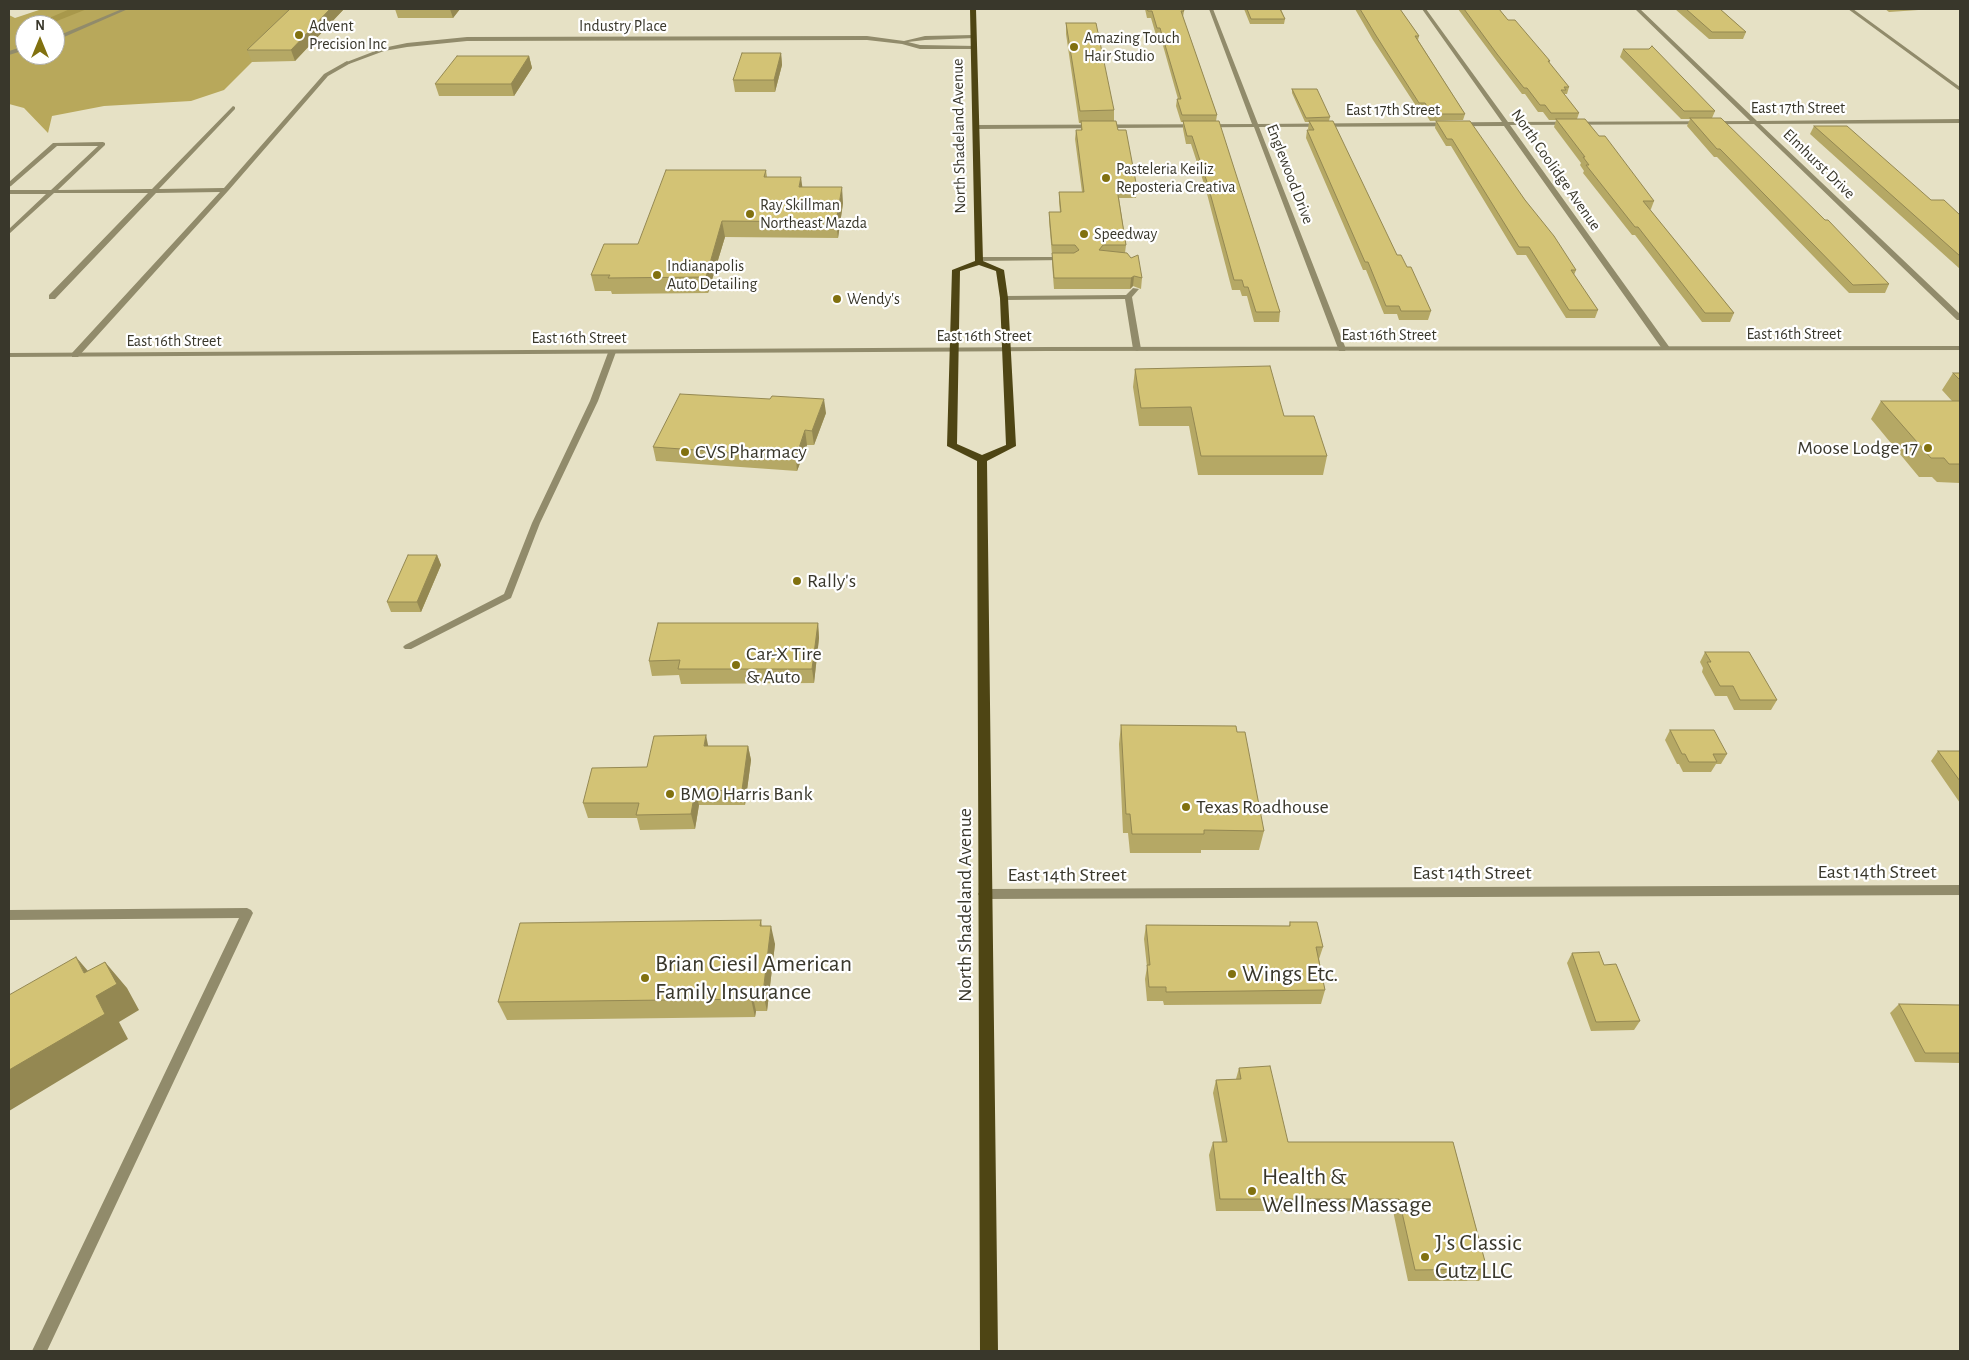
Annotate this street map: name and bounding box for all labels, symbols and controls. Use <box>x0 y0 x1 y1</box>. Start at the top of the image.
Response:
north arrow <box>15 15 65 65</box>
place label: Advent Precision Inc <box>309 16 387 54</box>
street label: Industry Place <box>579 16 667 36</box>
text: N <box>35 19 45 33</box>
place label: Amazing Touch Hair Studio <box>1084 28 1180 66</box>
marker: Advent Precision Inc <box>293 29 305 41</box>
marker: Amazing Touch Hair Studio <box>1068 41 1080 53</box>
street label: North Shadeland Avenue <box>948 58 970 214</box>
street label: East 17th Street <box>1751 98 1845 118</box>
street label: East 17th Street <box>1346 100 1440 120</box>
street label: North Coolidge Avenue <box>1507 106 1605 234</box>
street label: Englewood Drive <box>1262 121 1318 227</box>
street label: Elmhurst Drive <box>1779 125 1859 203</box>
place label: Pasteleria Keiliz Reposteria Creativa <box>1116 159 1236 197</box>
marker: Pasteleria Keiliz Reposteria Creativa <box>1100 172 1112 184</box>
place label: Ray Skillman Northeast Mazda <box>760 195 867 233</box>
marker: Ray Skillman Northeast Mazda <box>744 208 756 220</box>
place label: Speedway <box>1094 224 1157 244</box>
marker: Speedway <box>1078 228 1090 240</box>
place label: Indianapolis Auto Detailing <box>667 256 757 294</box>
marker: Indianapolis Auto Detailing <box>651 269 663 281</box>
place label: Wendy's <box>847 289 900 309</box>
marker: Wendy's <box>831 293 843 305</box>
street label: East 16th Street <box>1746 324 1842 344</box>
street label: East 16th Street <box>1341 325 1437 345</box>
street label: East 16th Street <box>936 326 1032 346</box>
street label: East 16th Street <box>531 328 627 348</box>
street label: East 16th Street <box>126 331 222 351</box>
place label: Moose Lodge 17 <box>1797 436 1918 460</box>
place label: CVS Pharmacy <box>695 440 807 464</box>
marker: Moose Lodge 17 <box>1922 442 1934 454</box>
marker: CVS Pharmacy <box>679 446 691 458</box>
place label: Rally's <box>807 569 856 593</box>
marker: Rally's <box>791 575 803 587</box>
place label: Car-X Tire & Auto <box>746 642 822 689</box>
marker: Car-X Tire & Auto <box>730 659 742 671</box>
place label: BMO Harris Bank <box>680 782 813 806</box>
marker: BMO Harris Bank <box>664 788 676 800</box>
place label: Texas Roadhouse <box>1196 795 1329 819</box>
marker: Texas Roadhouse <box>1180 801 1192 813</box>
street label: North Shadeland Avenue <box>953 808 977 1002</box>
street label: East 14th Street <box>1817 860 1937 884</box>
street label: East 14th Street <box>1412 861 1532 885</box>
street label: East 14th Street <box>1007 863 1127 887</box>
place label: Brian Ciesil American Family Insurance <box>655 950 852 1006</box>
place label: Wings Etc. <box>1242 960 1339 988</box>
marker: Wings Etc. <box>1226 968 1238 980</box>
marker: Brian Ciesil American Family Insurance <box>639 972 651 984</box>
place label: Health & Wellness Massage <box>1262 1163 1432 1219</box>
marker: Health & Wellness Massage <box>1246 1185 1258 1197</box>
place label: J's Classic Cutz LLC <box>1435 1229 1522 1285</box>
marker: J's Classic Cutz LLC <box>1419 1251 1431 1263</box>

